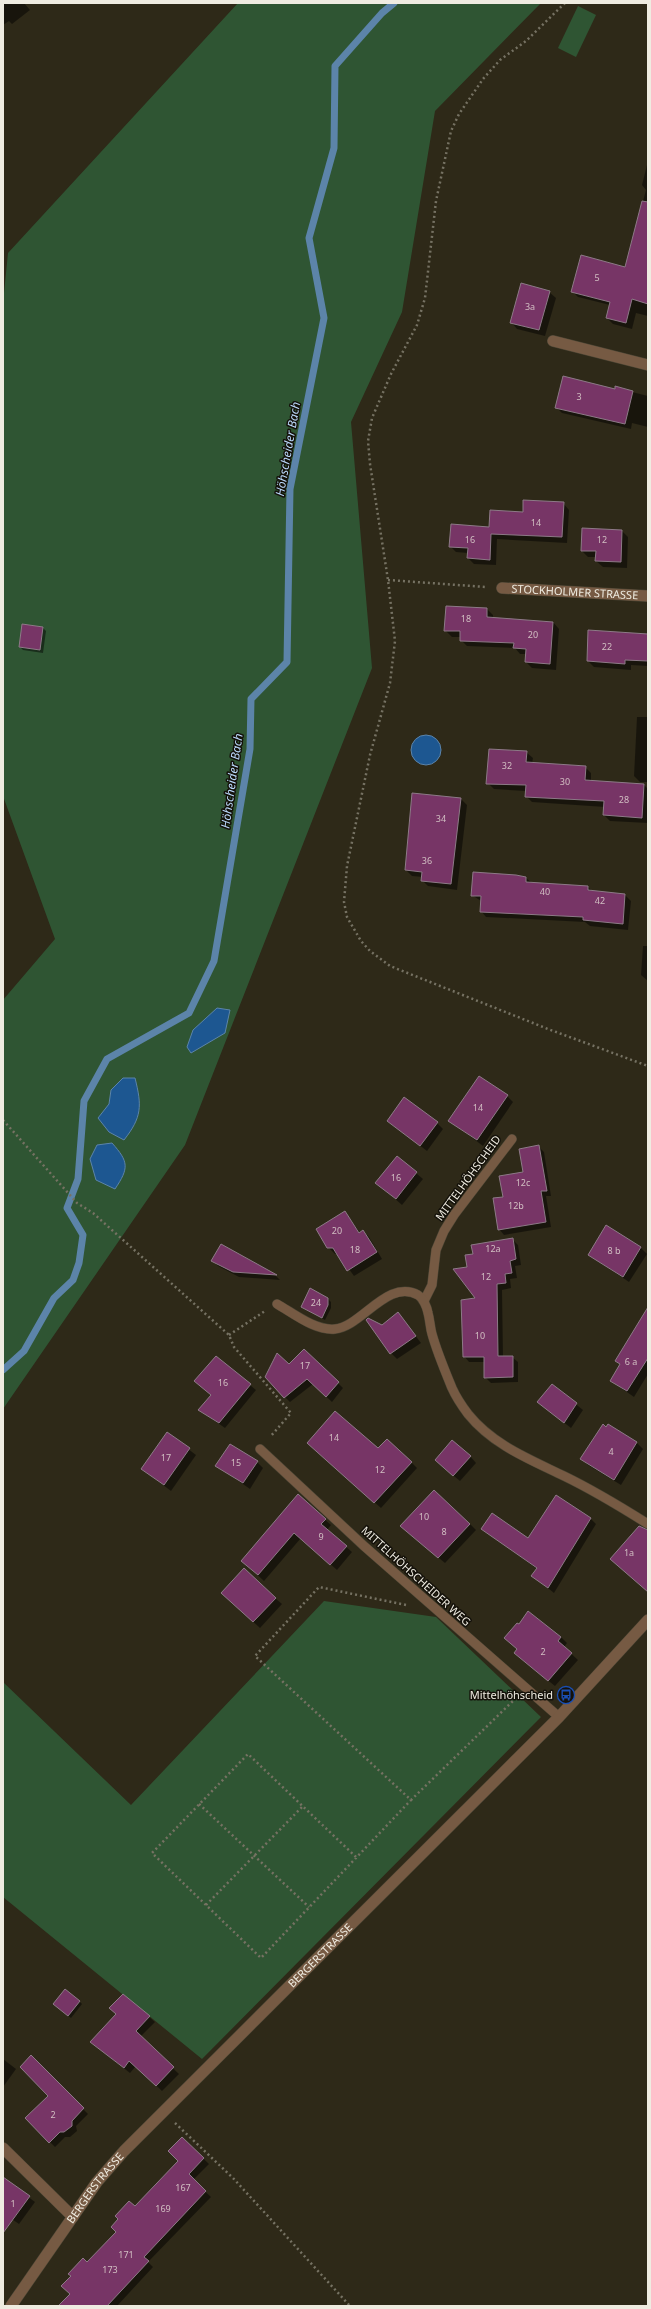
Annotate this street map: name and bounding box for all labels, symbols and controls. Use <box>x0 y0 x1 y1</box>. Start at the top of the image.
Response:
house number: 5 <box>594 271 600 284</box>
house number: 3a <box>525 300 535 313</box>
house number: 3 <box>576 390 582 403</box>
water label: Höhscheider Bach <box>271 400 304 498</box>
house number: 14 <box>531 516 541 529</box>
house number: 16 <box>465 533 475 546</box>
house number: 12 <box>597 533 607 546</box>
street label: STOCKHOLMER STRASSE <box>511 581 639 602</box>
house number: 18 <box>461 612 471 625</box>
house number: 20 <box>528 628 538 641</box>
house number: 22 <box>602 640 612 653</box>
water label: Höhscheider Bach <box>216 732 247 830</box>
house number: 32 <box>502 759 512 772</box>
house number: 30 <box>560 775 570 788</box>
house number: 28 <box>619 793 629 806</box>
house number: 34 <box>436 812 446 825</box>
house number: 36 <box>422 854 432 867</box>
house number: 40 <box>540 885 550 898</box>
house number: 42 <box>595 894 605 907</box>
house number: 14 <box>473 1101 483 1114</box>
street label: MITTELHÖHSCHEID <box>432 1132 504 1223</box>
house number: 16 <box>391 1171 401 1184</box>
house number: 12c <box>516 1176 531 1189</box>
house number: 12b <box>508 1199 524 1212</box>
house number: 20 <box>332 1224 342 1237</box>
house number: 12a <box>485 1242 501 1255</box>
house number: 18 <box>350 1243 360 1256</box>
house number: 8 b <box>607 1244 621 1257</box>
house number: 12 <box>481 1270 491 1283</box>
house number: 24 <box>311 1296 321 1309</box>
house number: 10 <box>475 1329 485 1342</box>
house number: 6 a <box>625 1355 637 1368</box>
house number: 17 <box>300 1359 310 1372</box>
house number: 16 <box>218 1376 228 1389</box>
house number: 14 <box>329 1431 339 1444</box>
house number: 4 <box>608 1445 614 1458</box>
house number: 17 <box>161 1451 171 1464</box>
house number: 15 <box>231 1456 241 1469</box>
house number: 12 <box>375 1463 385 1476</box>
house number: 10 <box>419 1510 429 1523</box>
street label: MITTELHÖHSCHEIDER WEG <box>359 1523 474 1629</box>
house number: 8 <box>441 1525 447 1538</box>
house number: 9 <box>318 1530 324 1543</box>
house number: 1a <box>624 1546 634 1559</box>
house number: 2 <box>540 1645 546 1658</box>
bus stop icon: Mittelhöhscheid <box>556 1685 576 1705</box>
place label: Mittelhöhscheid <box>470 1687 553 1702</box>
street label: BERGERSTRASSE <box>284 1920 355 1990</box>
house number: 2 <box>50 2108 56 2121</box>
street label: BERGERSTRASSE <box>63 2149 126 2226</box>
house number: 167 <box>175 2181 191 2194</box>
house number: 1 <box>10 2197 16 2210</box>
house number: 169 <box>155 2202 171 2215</box>
house number: 171 <box>118 2248 134 2261</box>
house number: 173 <box>102 2263 118 2276</box>

